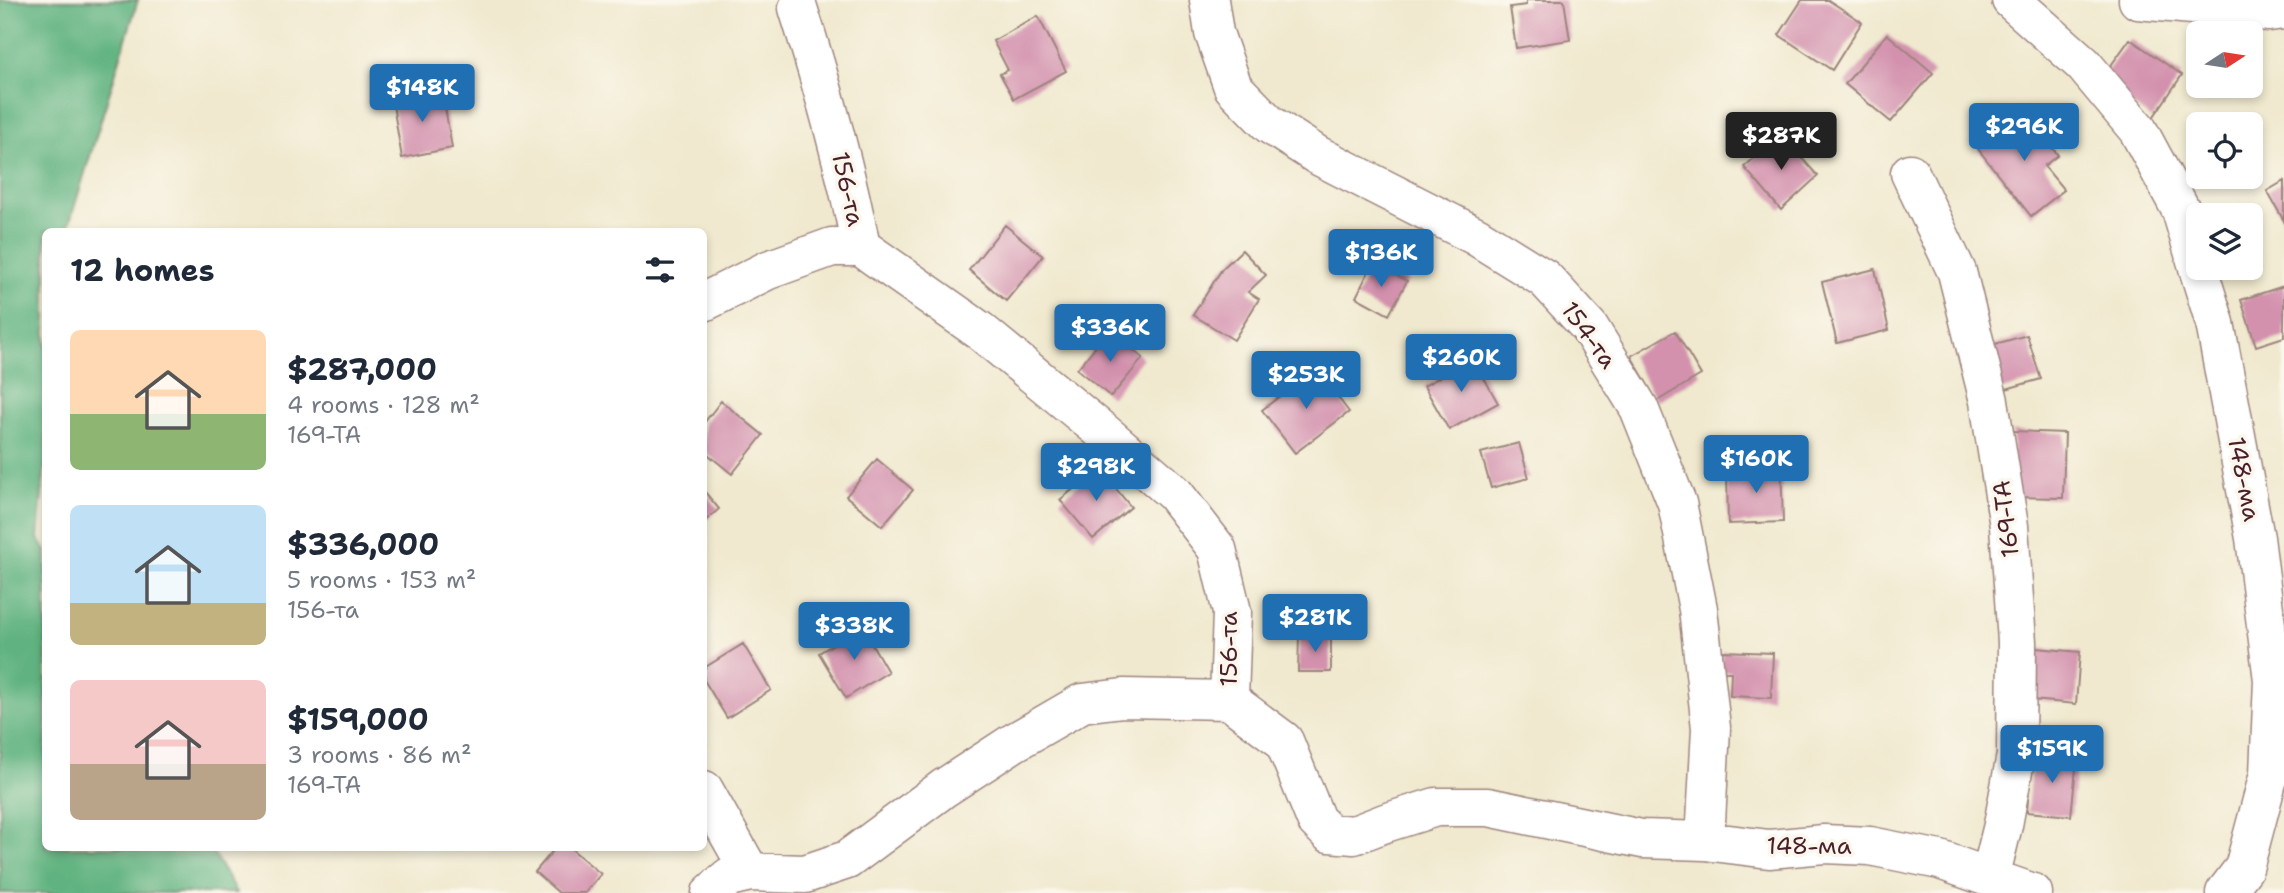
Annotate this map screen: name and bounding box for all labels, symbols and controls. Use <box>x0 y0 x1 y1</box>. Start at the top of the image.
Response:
north arrow <box>2186 21 2263 98</box>
map controls <box>2186 21 2263 280</box>
pin: $148K <box>373 64 471 124</box>
text: $148K <box>386 72 458 102</box>
pin: $296K <box>1975 104 2073 163</box>
text: $296K <box>1985 111 2063 141</box>
button: locate <box>2186 112 2263 189</box>
pin: $287K <box>1732 113 1830 172</box>
text: $287K <box>1742 120 1820 150</box>
street label: 156-та <box>824 149 872 229</box>
button: layers <box>2186 203 2263 280</box>
pin: $136K <box>1332 230 1430 289</box>
text: $136K <box>1345 237 1417 267</box>
text: 12 homes <box>70 250 214 291</box>
icon: filters <box>641 251 679 289</box>
street label: 154-та <box>1554 295 1624 375</box>
pin: $336K <box>1061 304 1159 364</box>
text: $336K <box>1070 312 1150 342</box>
pin: $260K <box>1412 334 1510 394</box>
text: $260K <box>1422 342 1500 372</box>
text: $287,000 <box>287 349 437 390</box>
pin: $253K <box>1257 352 1355 411</box>
icon: home <box>126 358 210 442</box>
text: $253K <box>1267 359 1345 389</box>
text: 4 rooms · 128 m² <box>287 390 480 420</box>
text: 169-TA <box>287 420 361 450</box>
street label: 148-ма <box>2220 434 2268 524</box>
pin: $160K <box>1707 435 1805 495</box>
text: $160K <box>1720 443 1792 473</box>
pin: $298K <box>1047 444 1145 503</box>
text: $298K <box>1057 451 1135 481</box>
street label: 169-TA <box>1985 479 2027 559</box>
text: $336,000 <box>287 524 439 565</box>
icon: home <box>126 533 210 617</box>
text: 5 rooms · 153 m² <box>287 565 476 595</box>
pin: $281K <box>1266 594 1364 654</box>
text: 156-та <box>287 595 359 625</box>
pin: $338K <box>805 602 903 662</box>
text: $281K <box>1279 602 1351 632</box>
text: $338K <box>815 610 893 640</box>
street label: 156-та <box>1213 611 1245 687</box>
text: $159,000 <box>287 699 429 740</box>
icon: home <box>126 708 210 792</box>
pin: $159K <box>2003 726 2101 785</box>
text: $159K <box>2016 733 2088 763</box>
text: 3 rooms · 86 m² <box>287 740 472 770</box>
text: 169-TA <box>287 770 361 800</box>
street label: 148-ма <box>1766 830 1852 862</box>

